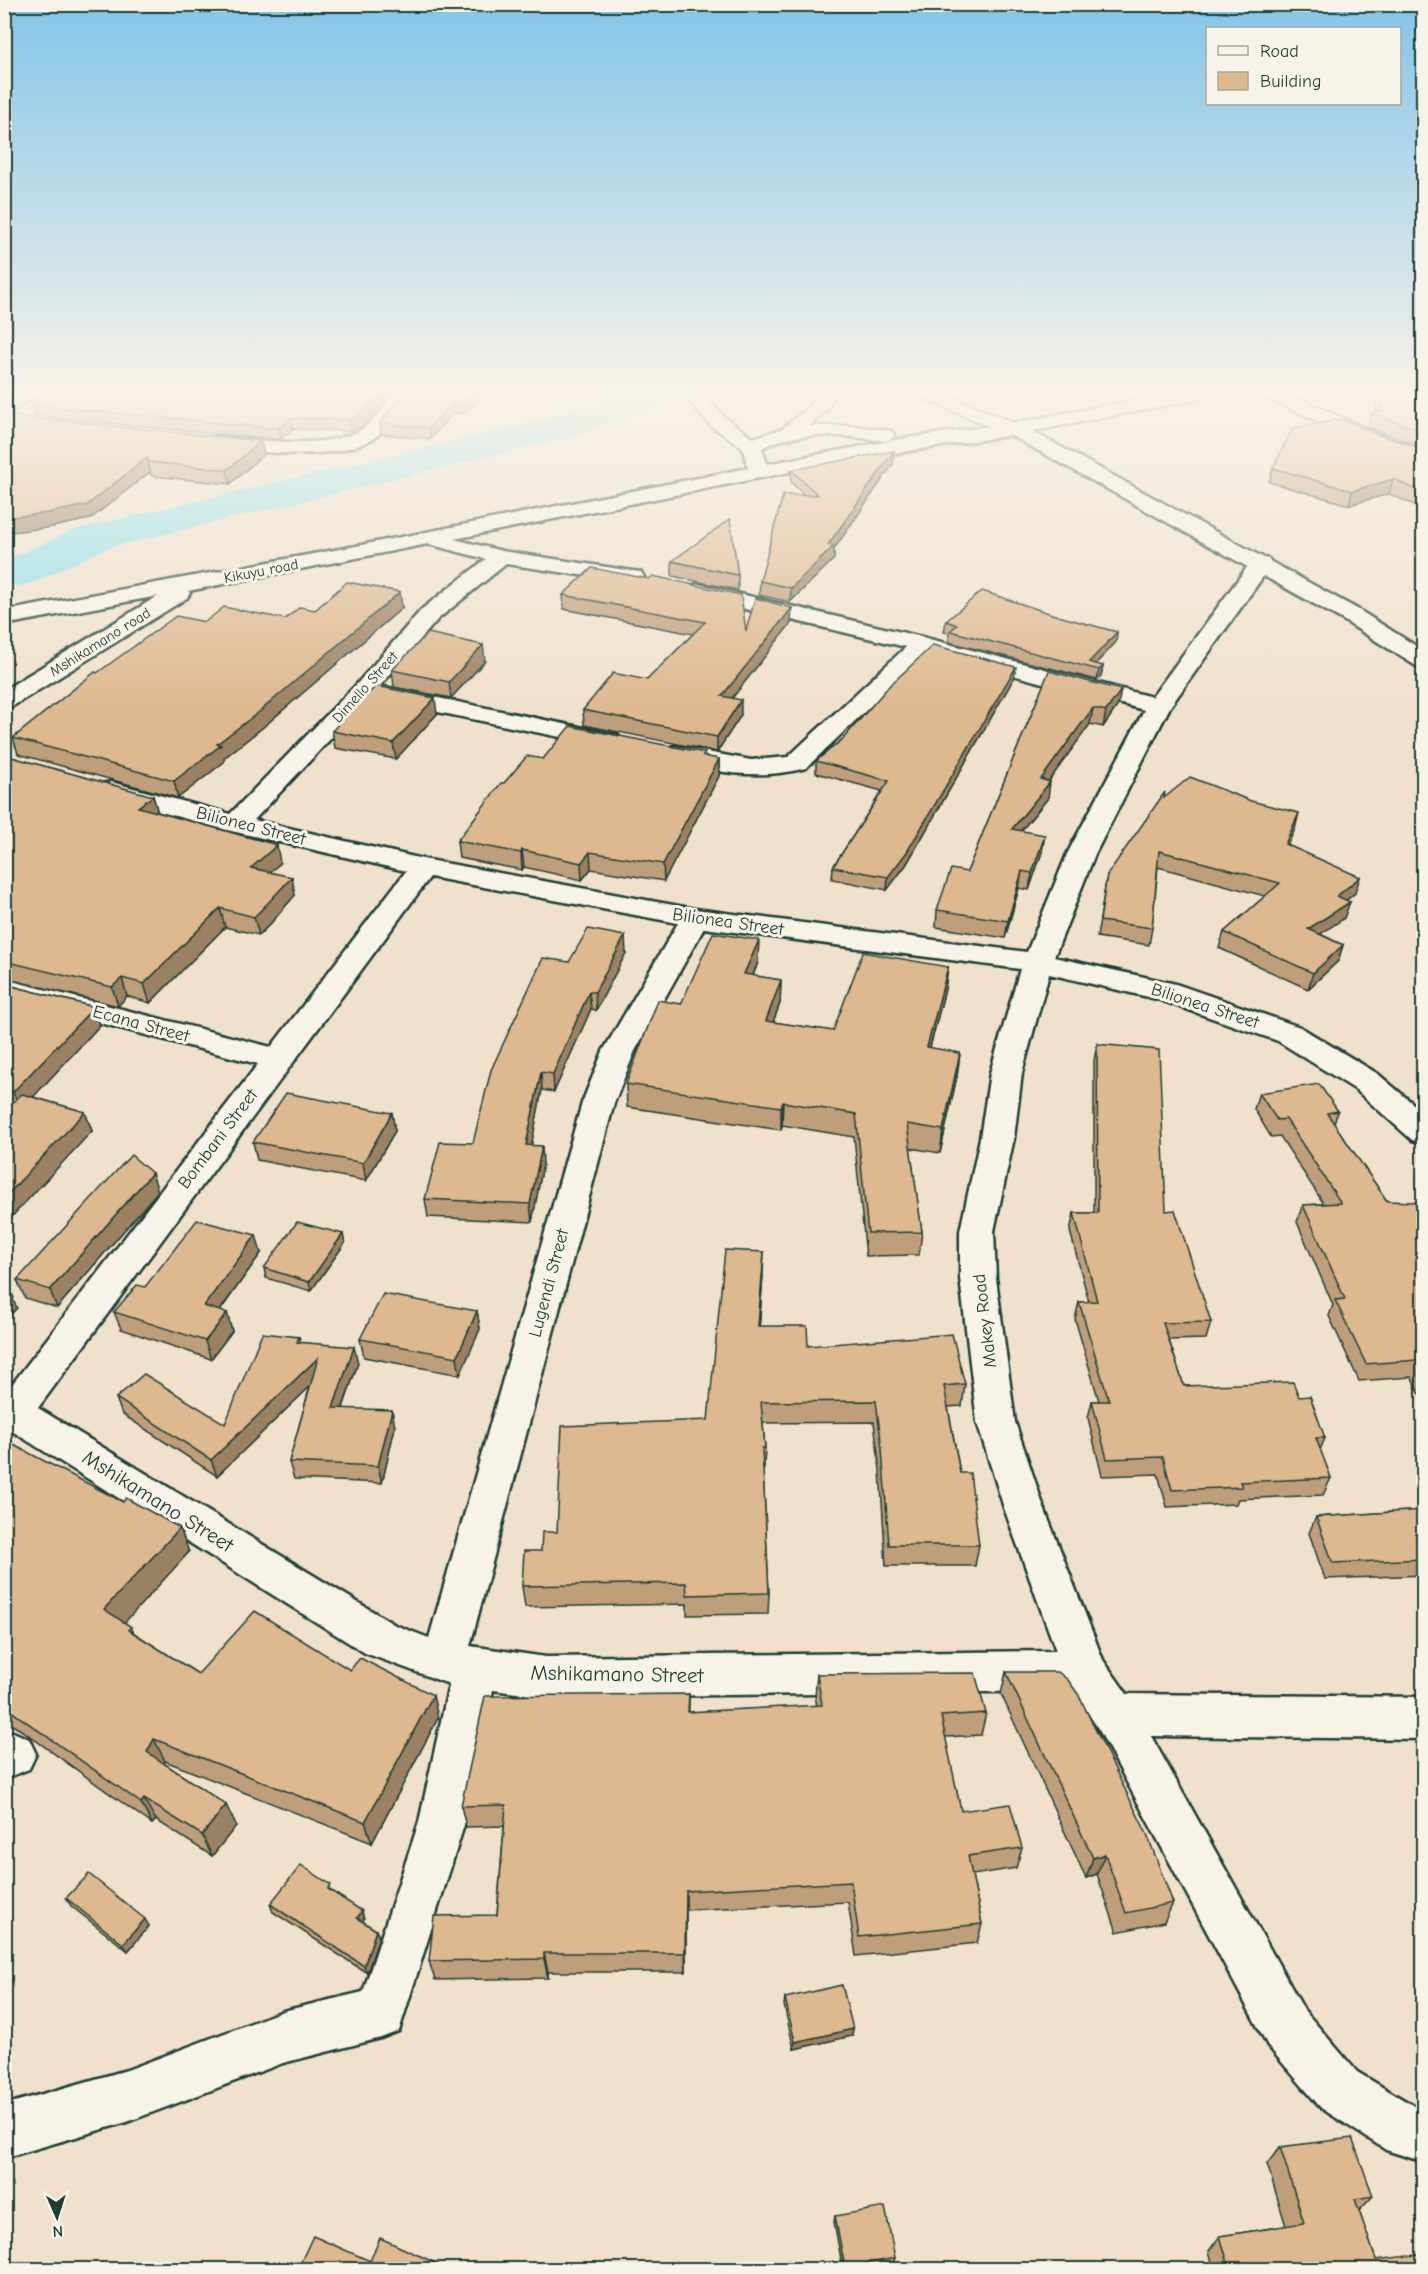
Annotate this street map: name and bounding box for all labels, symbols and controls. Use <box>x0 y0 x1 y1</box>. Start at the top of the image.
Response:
legend <box>1206 27 1401 105</box>
text: Road <box>1260 41 1299 62</box>
text: Building <box>1260 71 1322 92</box>
street label: Kikuyu road <box>222 555 300 587</box>
street label: Mshikamano road <box>46 604 154 680</box>
street label: Dimello Street <box>328 647 402 726</box>
street label: Bilionea Street <box>194 802 309 850</box>
street label: Bilionea Street <box>671 904 786 940</box>
street label: Bilionea Street <box>1148 979 1262 1034</box>
street label: Ecana Street <box>90 1001 192 1047</box>
street label: Bombani Street <box>174 1084 263 1193</box>
street label: Lugendi Street <box>524 1226 574 1339</box>
street label: Makey Road <box>969 1273 1001 1369</box>
street label: Mshikamano Street <box>78 1445 239 1558</box>
street label: Mshikamano Street <box>530 1660 705 1688</box>
north arrow <box>27 2187 87 2247</box>
text: N <box>52 2222 63 2240</box>

